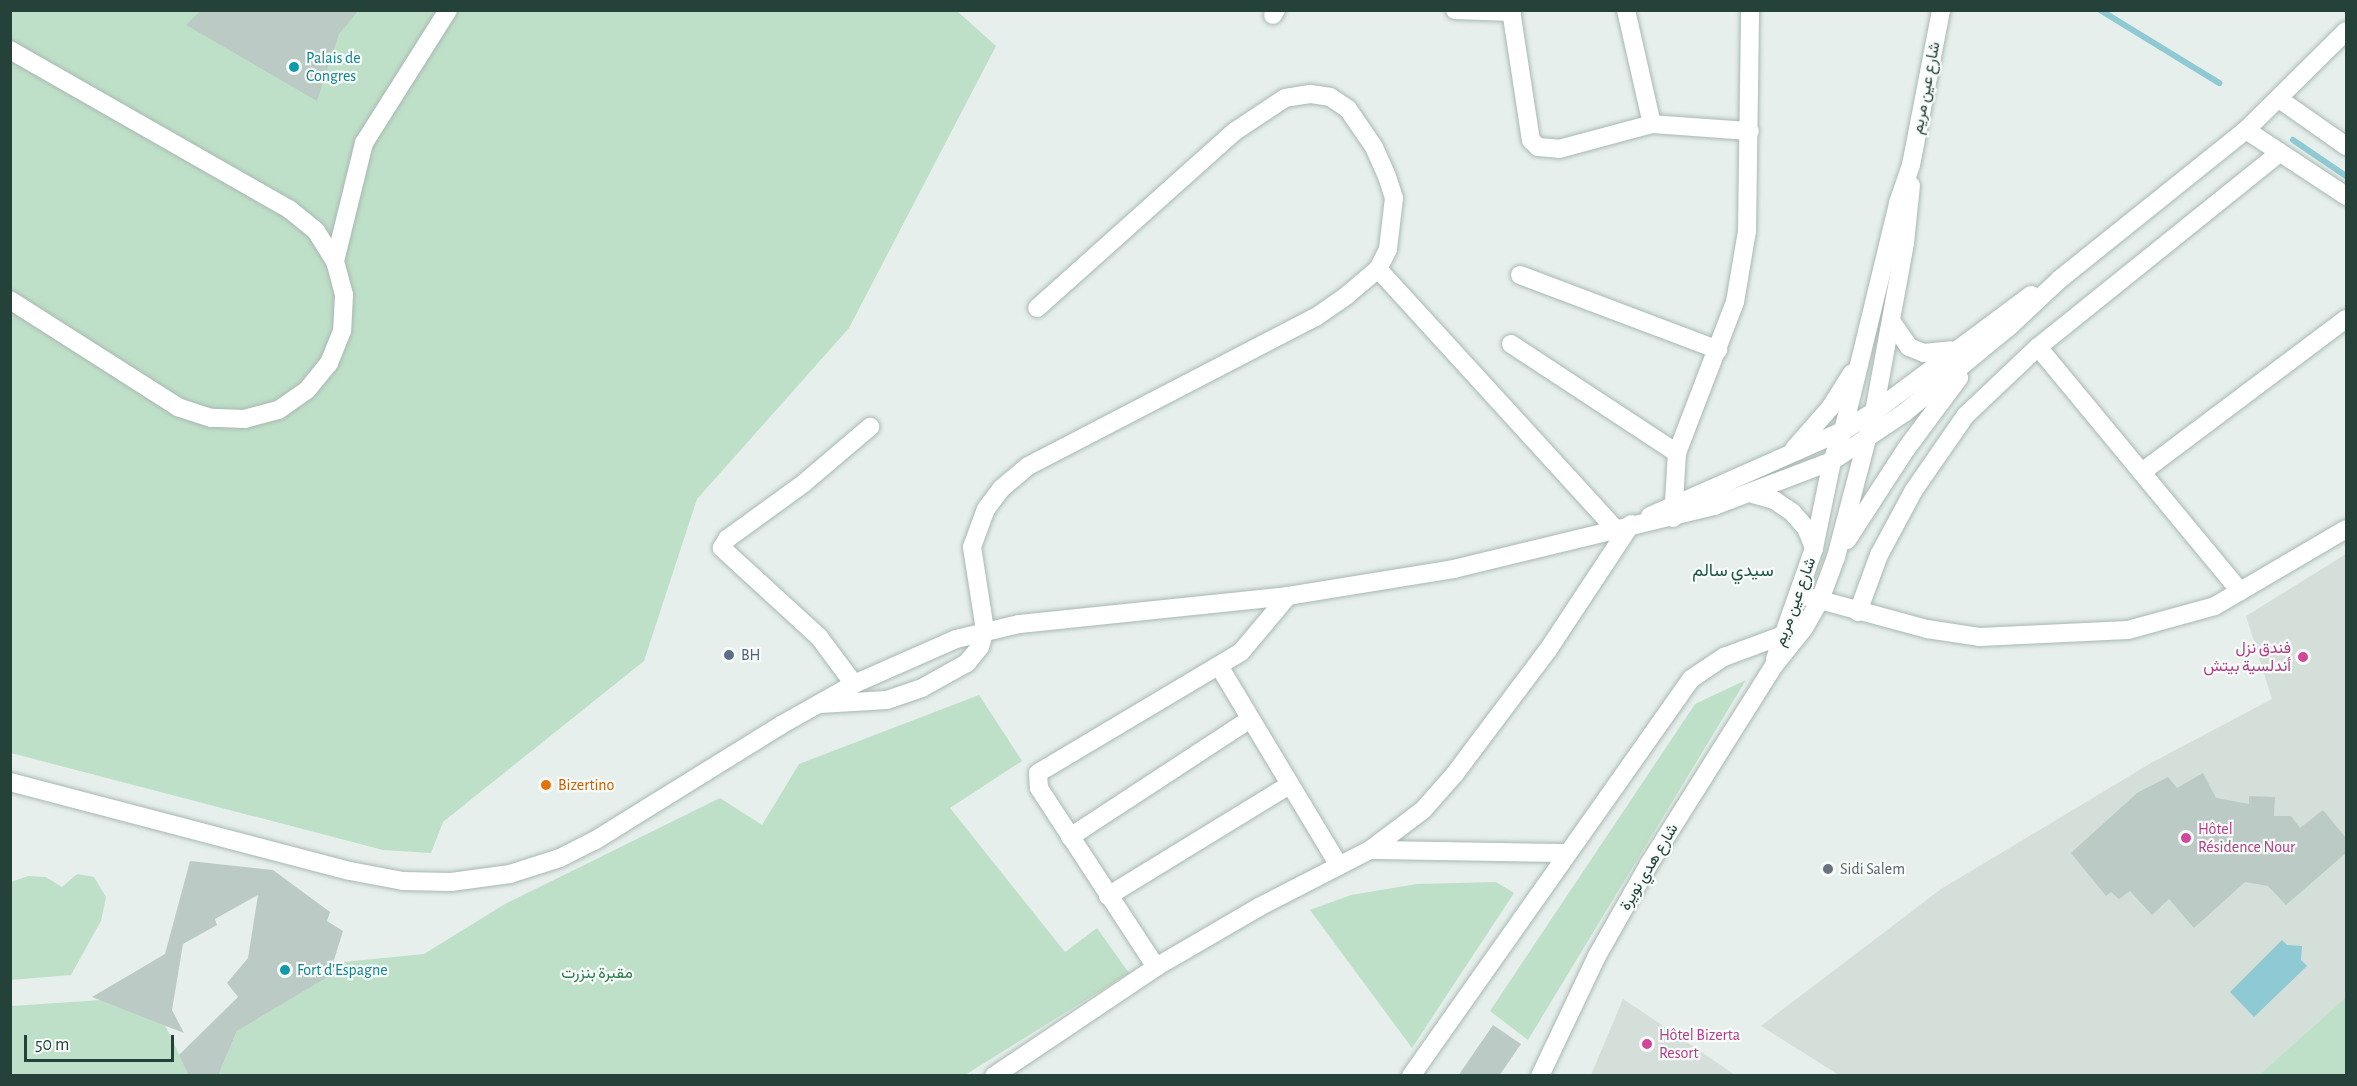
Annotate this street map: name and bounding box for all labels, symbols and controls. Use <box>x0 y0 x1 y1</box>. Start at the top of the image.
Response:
street label: شارع عين مريم <box>1908 40 1944 136</box>
place label: Palais de Congres <box>306 48 361 86</box>
marker: Palais de Congres <box>287 60 301 74</box>
street label: شارع عين مريم <box>1770 555 1820 649</box>
district label: سيدي سالم <box>1692 560 1774 582</box>
place label: فندق نزل أندلسية بيتش <box>2203 638 2291 676</box>
place label: BH <box>741 645 761 665</box>
marker: BH <box>722 648 736 662</box>
marker: فندق نزل أندلسية بيتش <box>2296 650 2310 664</box>
place label: Bizertino <box>558 775 614 795</box>
marker: Bizertino <box>539 778 553 792</box>
place label: Hôtel Résidence Nour <box>2198 819 2295 857</box>
street label: شارع هدي نويرة <box>1616 820 1682 914</box>
marker: Hôtel Résidence Nour <box>2179 831 2193 845</box>
place label: Sidi Salem <box>1840 859 1905 879</box>
marker: Sidi Salem <box>1821 862 1835 876</box>
place label: Fort d'Espagne <box>297 960 388 980</box>
marker: Fort d'Espagne <box>278 963 292 977</box>
park label: مقبرة بنزرت <box>561 963 633 983</box>
scale bar <box>27 1023 177 1061</box>
place label: Hôtel Bizerta Resort <box>1659 1025 1740 1063</box>
text: 50 m <box>35 1036 69 1054</box>
marker: Hôtel Bizerta Resort <box>1640 1037 1654 1051</box>

